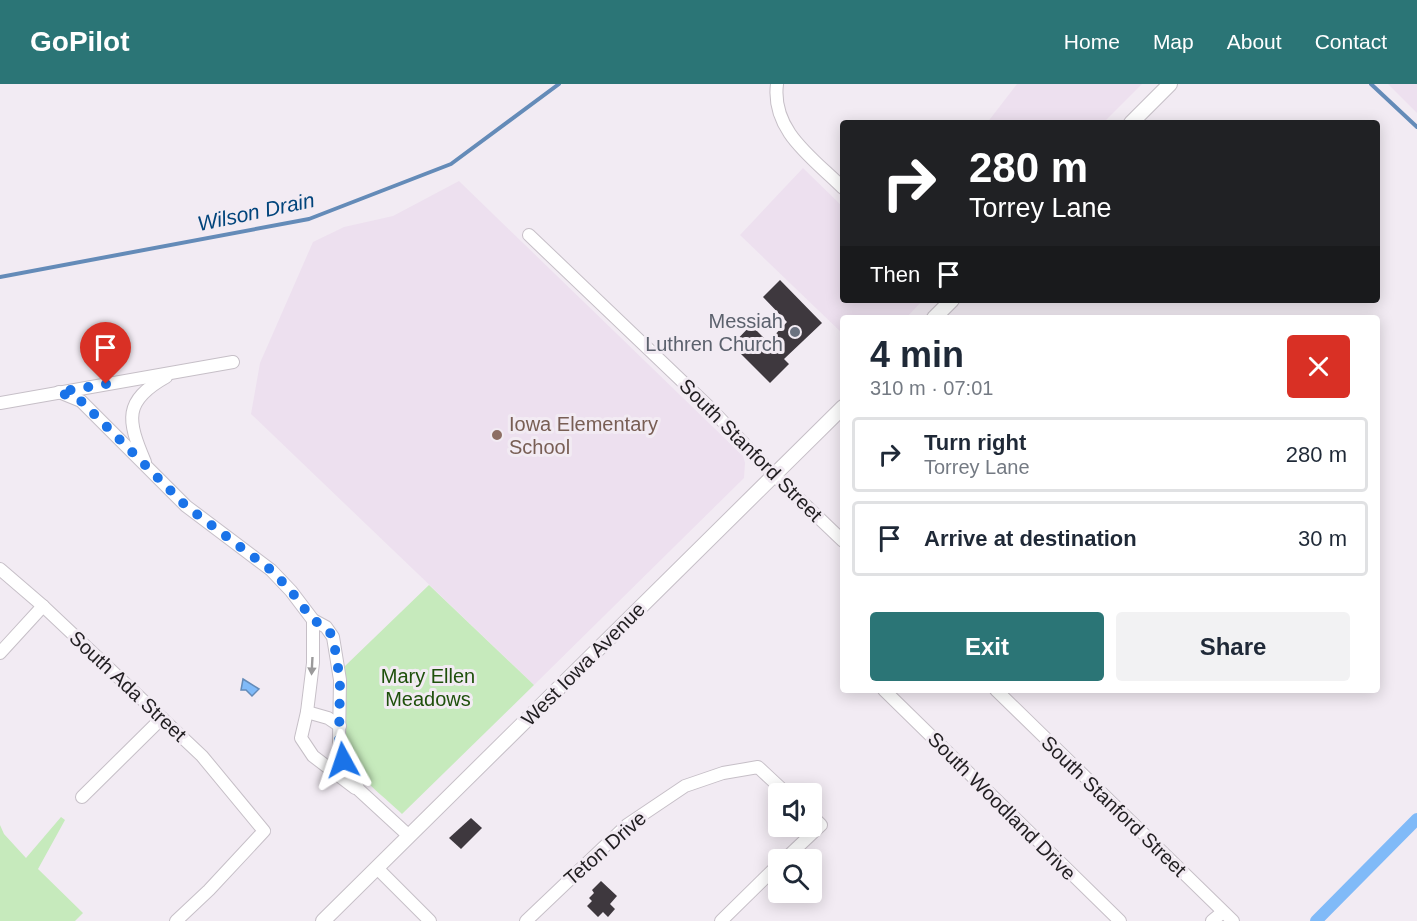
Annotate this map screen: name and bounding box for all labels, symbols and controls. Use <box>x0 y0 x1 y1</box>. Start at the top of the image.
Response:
text: GoPilot <box>30 26 130 57</box>
text: Home <box>1064 30 1120 53</box>
text: Map <box>1153 30 1194 53</box>
text: About <box>1227 30 1282 53</box>
text: Contact <box>1315 30 1387 53</box>
icon: right <box>870 144 948 222</box>
text: 280 m <box>969 144 1088 191</box>
water label: Wilson Drain <box>195 188 316 235</box>
text: Torrey Lane <box>969 193 1112 223</box>
icon: arrive <box>932 258 965 291</box>
text: Then <box>870 262 920 287</box>
place label: Messiah Luthren Church <box>645 310 783 355</box>
pin <box>80 322 131 384</box>
marker: Messiah Luthren Church <box>788 325 802 339</box>
icon: arrive <box>89 331 122 364</box>
text: 4 min <box>870 334 964 375</box>
button: close <box>1287 335 1350 398</box>
street label: South Stanford Street <box>675 374 827 526</box>
text: 310 m · 07:01 <box>870 377 993 399</box>
place label: Iowa Elementary School <box>509 413 658 458</box>
marker: Iowa Elementary School <box>490 428 504 442</box>
text: Turn right <box>924 430 1026 455</box>
icon: right <box>873 438 906 471</box>
text: 280 m <box>1286 442 1347 467</box>
text: Torrey Lane <box>924 456 1030 478</box>
icon: arrive <box>873 522 906 555</box>
text: Arrive at destination <box>924 526 1137 551</box>
text: 30 m <box>1298 526 1347 551</box>
street label: West Iowa Avenue <box>517 598 649 730</box>
button: Exit <box>870 612 1104 681</box>
button: Share <box>1116 612 1350 681</box>
street label: South Ada Street <box>65 626 191 746</box>
one-way arrow <box>308 657 317 676</box>
park label: Mary Ellen Meadows <box>381 665 475 710</box>
position arrow <box>311 728 375 792</box>
street label: South Woodland Drive <box>924 728 1080 884</box>
street label: South Stanford Street <box>1037 731 1191 881</box>
map controls <box>768 783 822 903</box>
button: sound <box>768 783 822 837</box>
street label: Teton Drive <box>560 807 650 889</box>
button: search <box>768 849 822 903</box>

